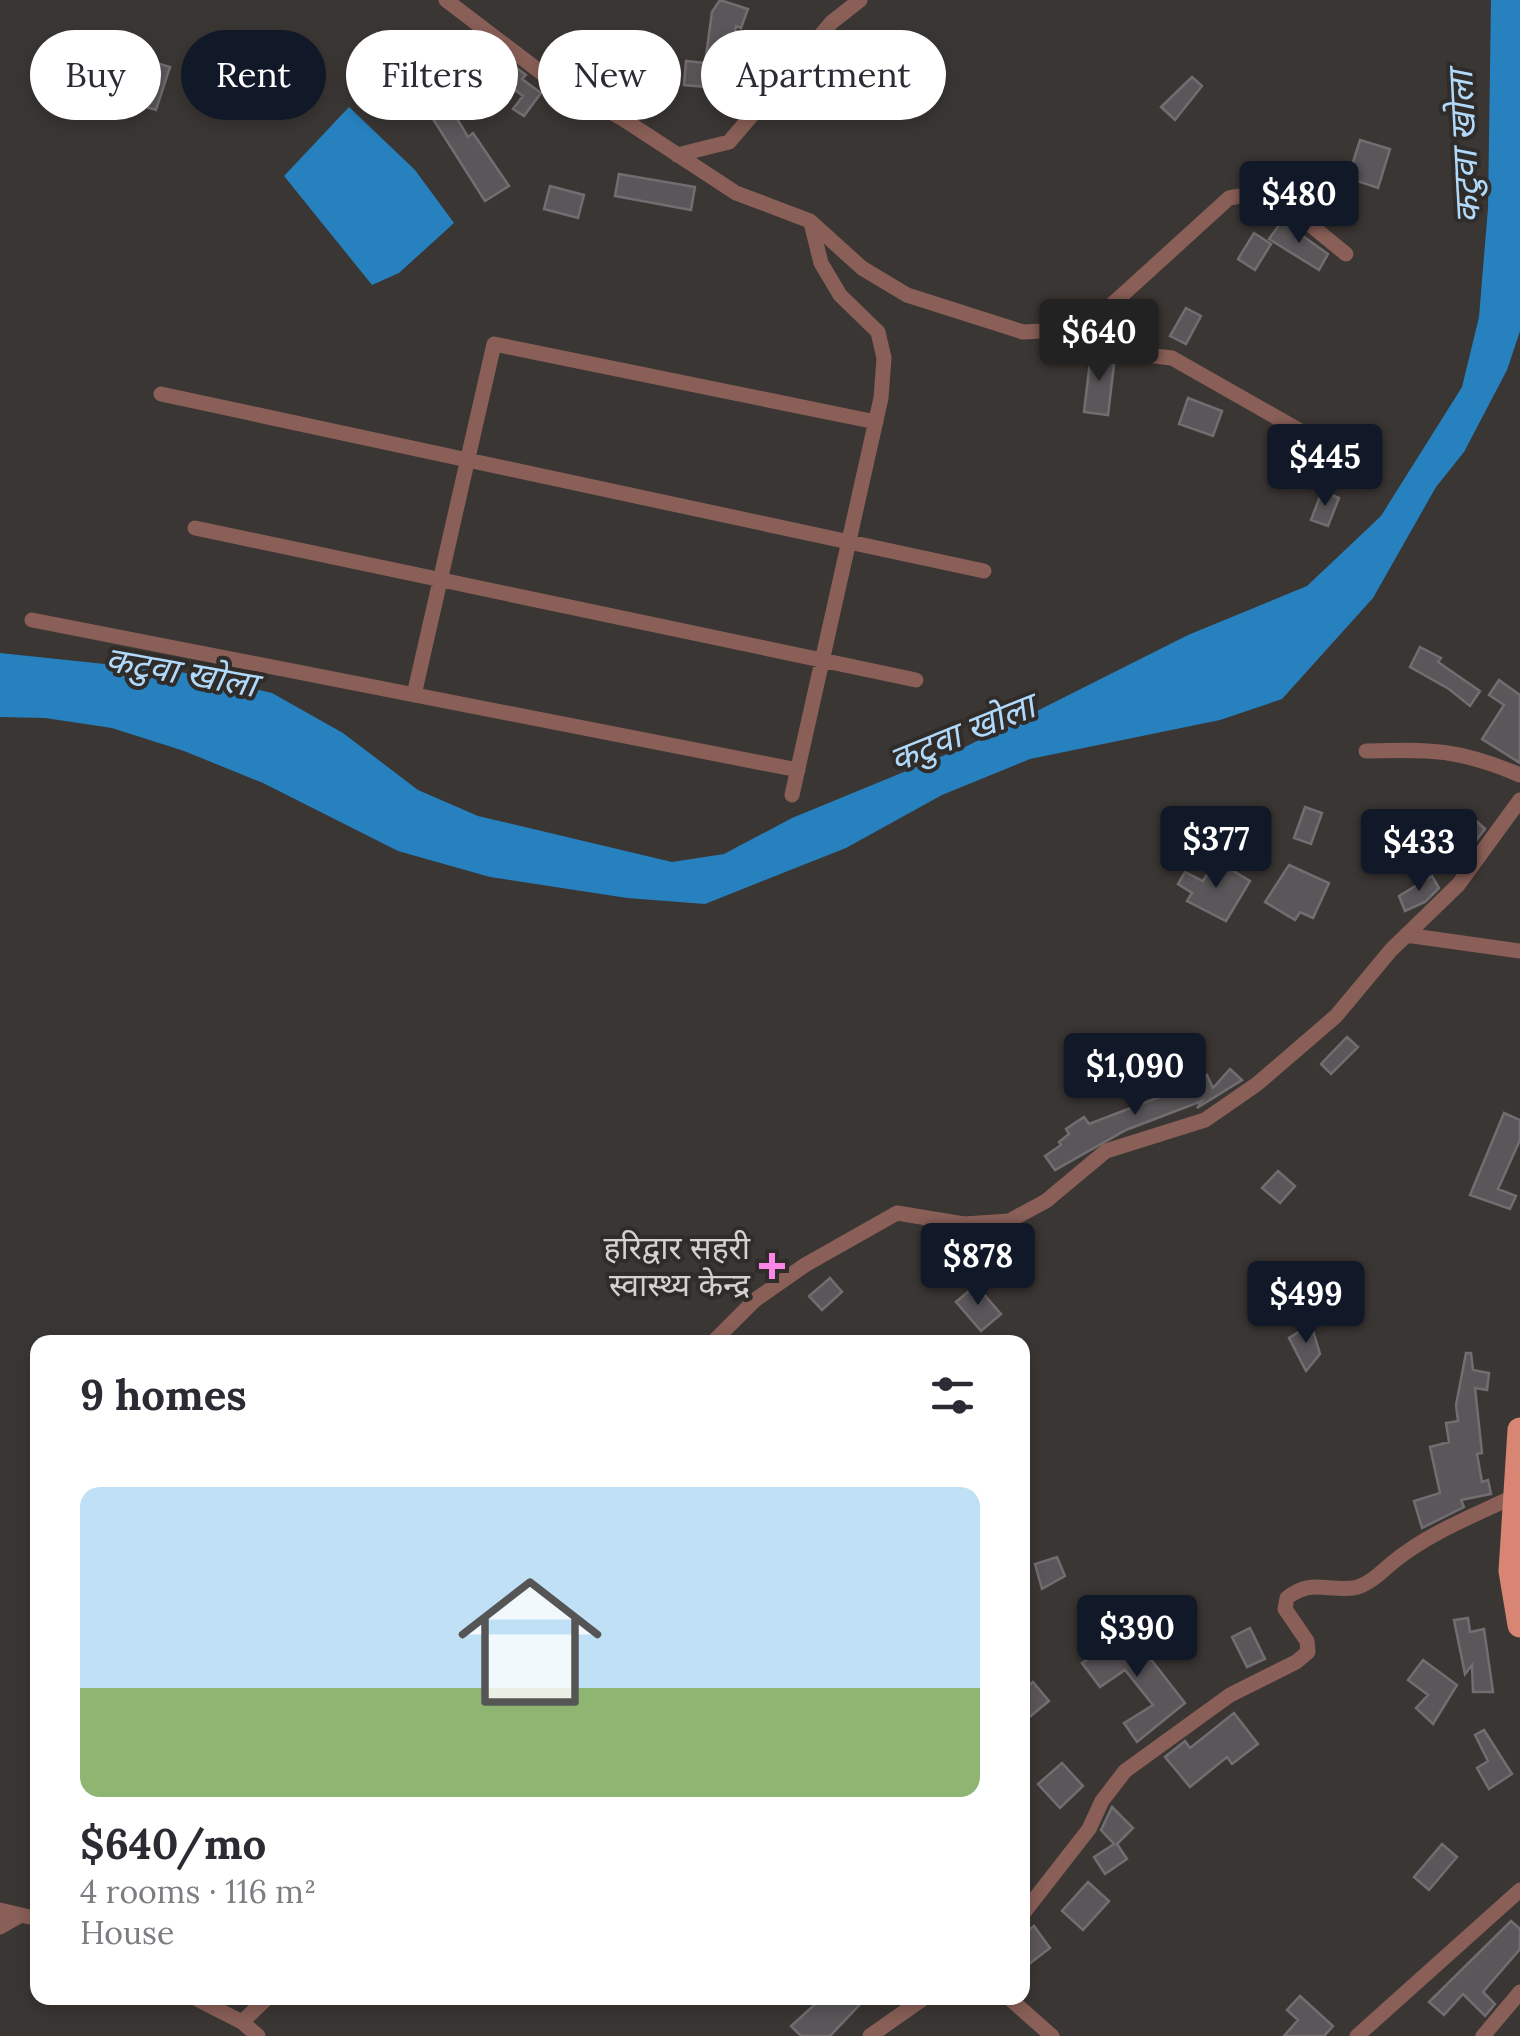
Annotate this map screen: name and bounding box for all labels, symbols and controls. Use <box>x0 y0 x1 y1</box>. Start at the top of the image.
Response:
chip: Buy <box>30 30 161 120</box>
chip: Rent <box>181 30 326 120</box>
chip: Filters <box>346 30 518 120</box>
chip: New <box>538 30 681 120</box>
chip: Apartment <box>701 30 946 120</box>
water label: कटुवा खोला <box>1437 63 1490 224</box>
pin: $480 <box>1240 161 1358 246</box>
text: $480 <box>1262 173 1336 214</box>
pin: $640 <box>1040 299 1158 384</box>
text: $640 <box>1061 311 1137 352</box>
pin: $445 <box>1266 424 1384 509</box>
text: $445 <box>1289 436 1361 477</box>
water label: कटुवा खोला <box>102 636 267 708</box>
water label: कटुवा खोला <box>883 680 1047 782</box>
pin: $377 <box>1157 806 1275 891</box>
pin: $433 <box>1360 809 1478 894</box>
text: $377 <box>1182 818 1250 859</box>
text: $433 <box>1383 821 1455 862</box>
pin: $1,090 <box>1054 1033 1216 1118</box>
text: $1,090 <box>1086 1045 1184 1086</box>
pin: $878 <box>919 1223 1037 1308</box>
place label: हरिद्वार सहरी स्वास्थ्य केन्द्र <box>603 1227 751 1305</box>
text: $878 <box>943 1235 1013 1276</box>
marker: हरिद्वार सहरी स्वास्थ्य केन्द्र <box>759 1253 785 1279</box>
pin: $499 <box>1247 1261 1365 1346</box>
text: $499 <box>1269 1273 1343 1314</box>
text: 9 homes <box>80 1368 247 1422</box>
icon: filters <box>925 1368 980 1423</box>
icon: home <box>440 1552 620 1732</box>
pin: $390 <box>1078 1595 1196 1680</box>
text: $390 <box>1099 1607 1175 1648</box>
text: $640/mo <box>80 1817 266 1871</box>
text: 4 rooms · 116 m² <box>80 1871 316 1912</box>
text: House <box>80 1912 174 1953</box>

